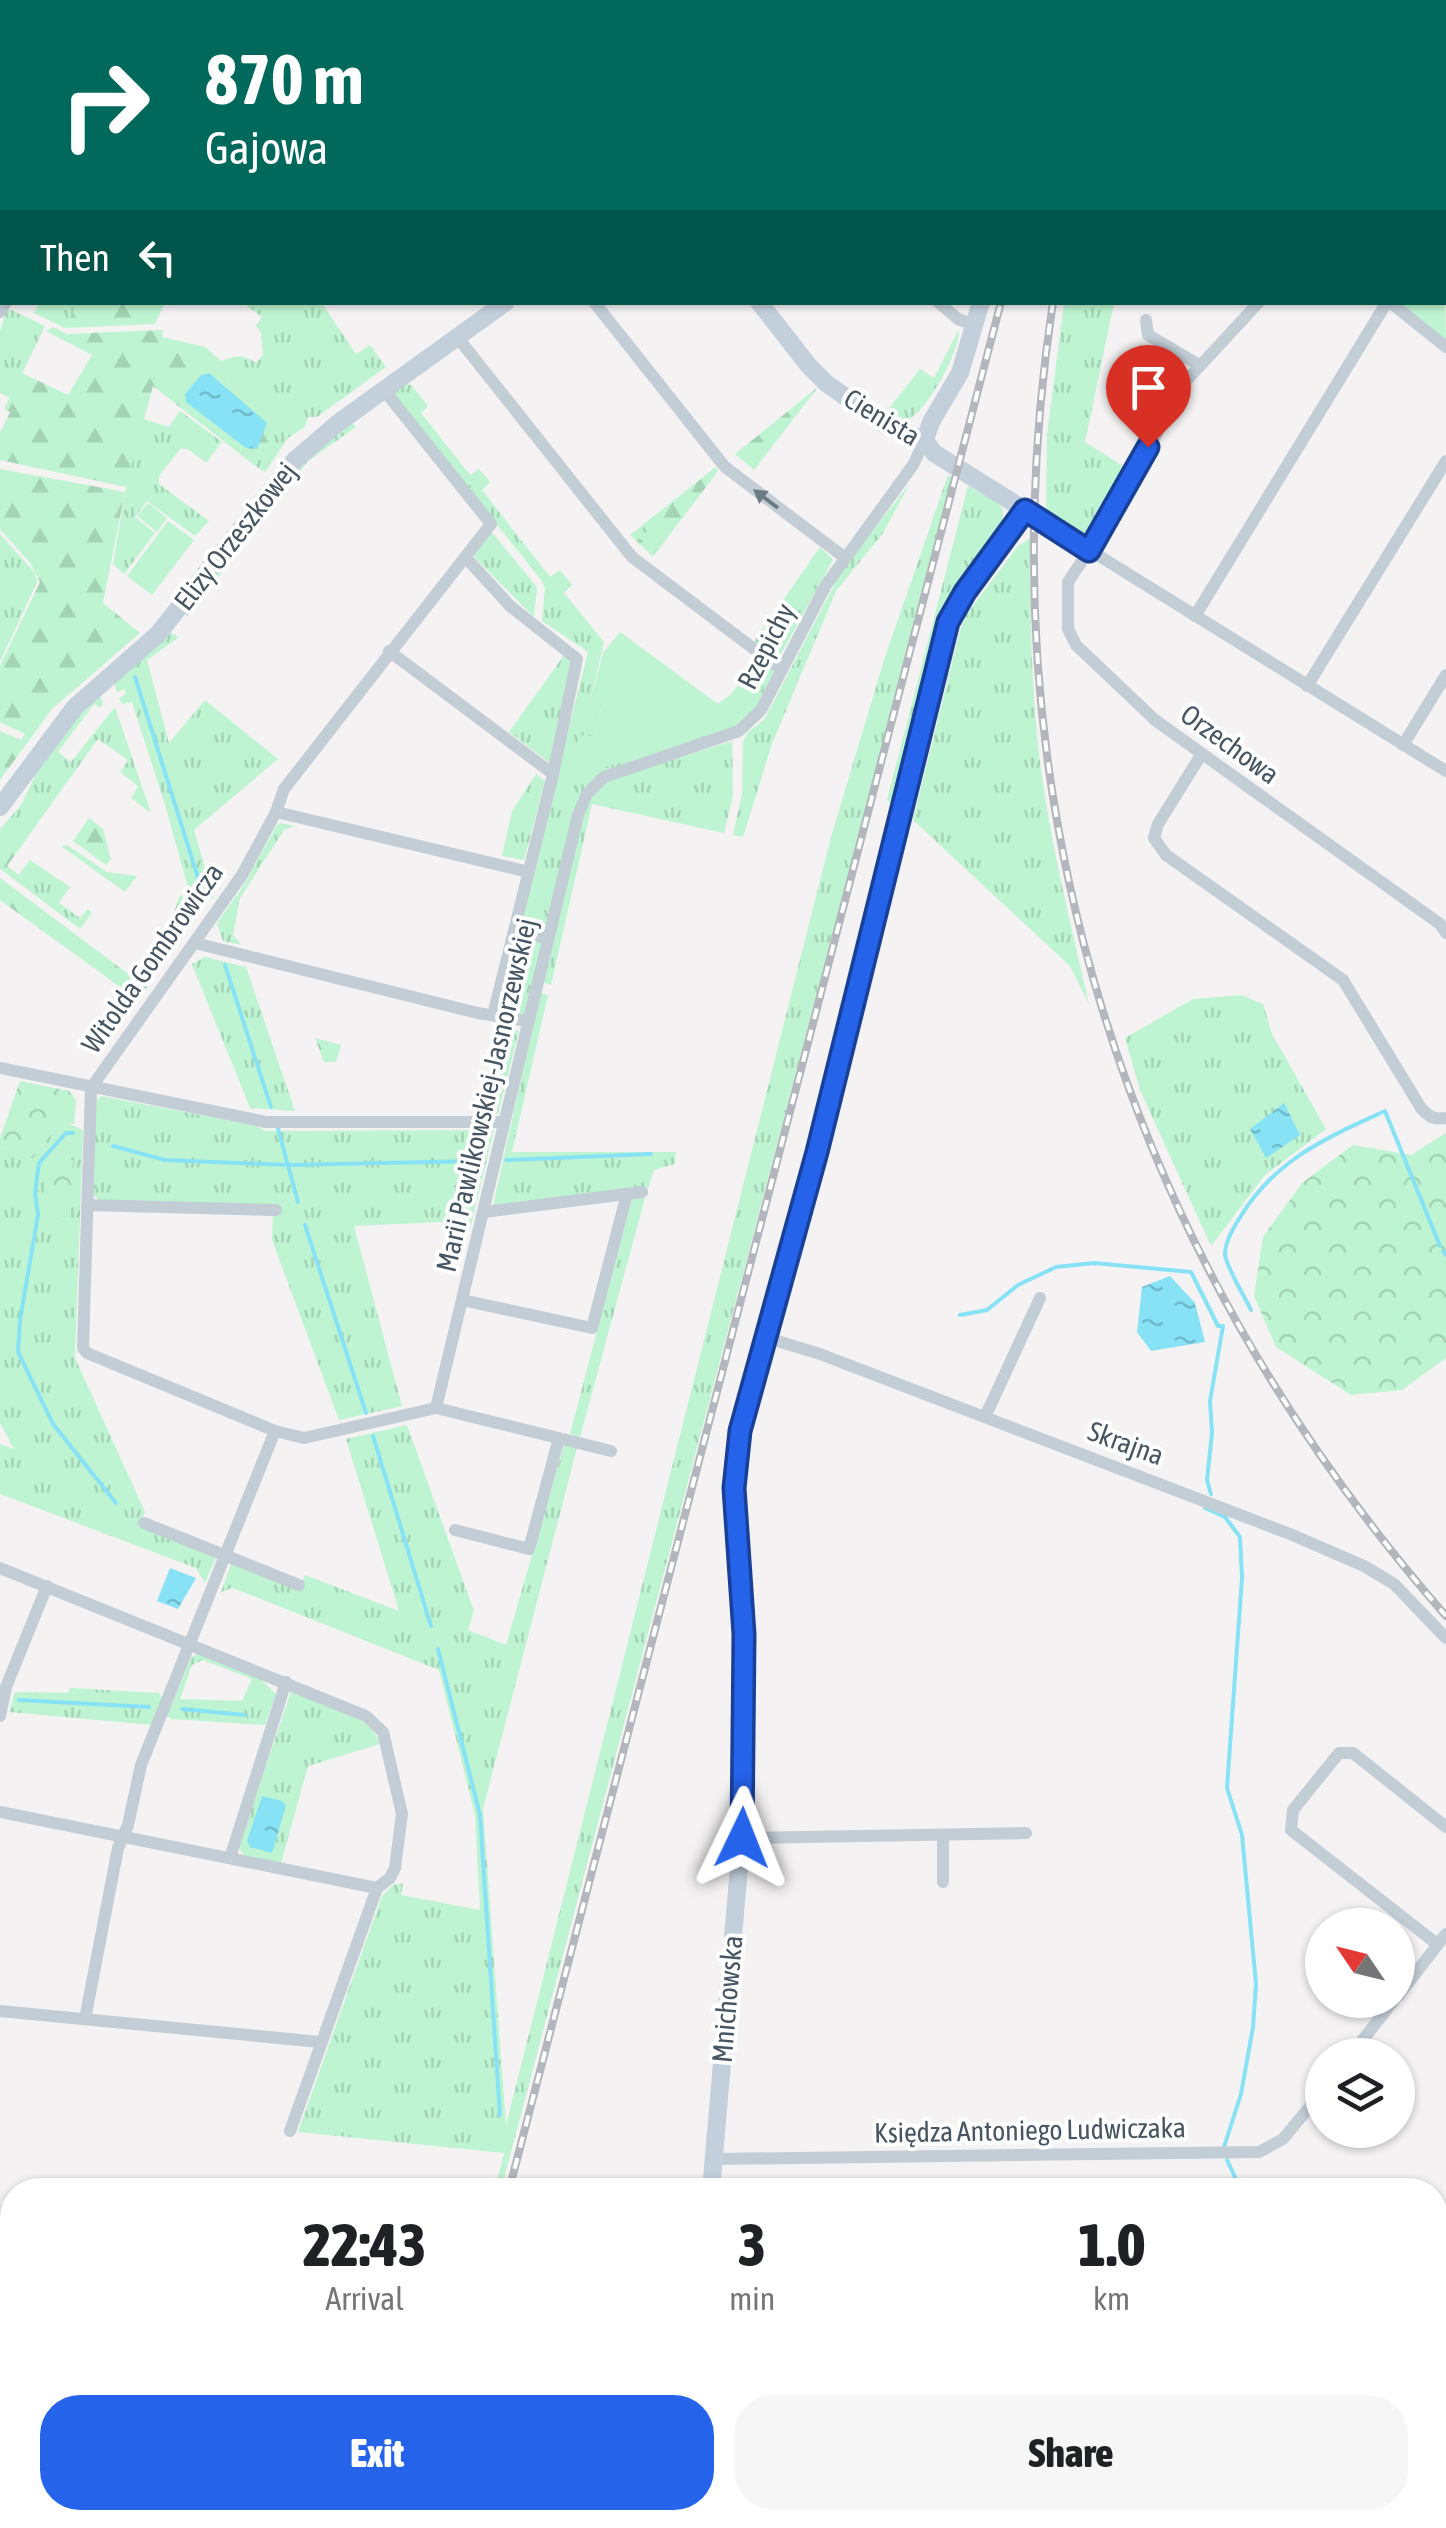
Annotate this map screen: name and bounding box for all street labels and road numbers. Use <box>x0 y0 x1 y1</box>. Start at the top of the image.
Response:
street label: Cienista <box>838 382 926 452</box>
street label: Elizy Orzeszkowej <box>167 456 303 616</box>
street label: Rzepichy <box>731 598 801 694</box>
street label: Orzechowa <box>1175 698 1285 790</box>
street label: Witolda Gombrowicza <box>75 857 229 1059</box>
street label: Marii Pawlikowskiej-Jasnorzewskiej <box>430 915 542 1275</box>
street label: Skrajna <box>1084 1415 1168 1471</box>
street label: Mnichowska <box>706 1934 748 2064</box>
street label: Księdza Antoniego Ludwiczaka <box>874 2111 1186 2149</box>

